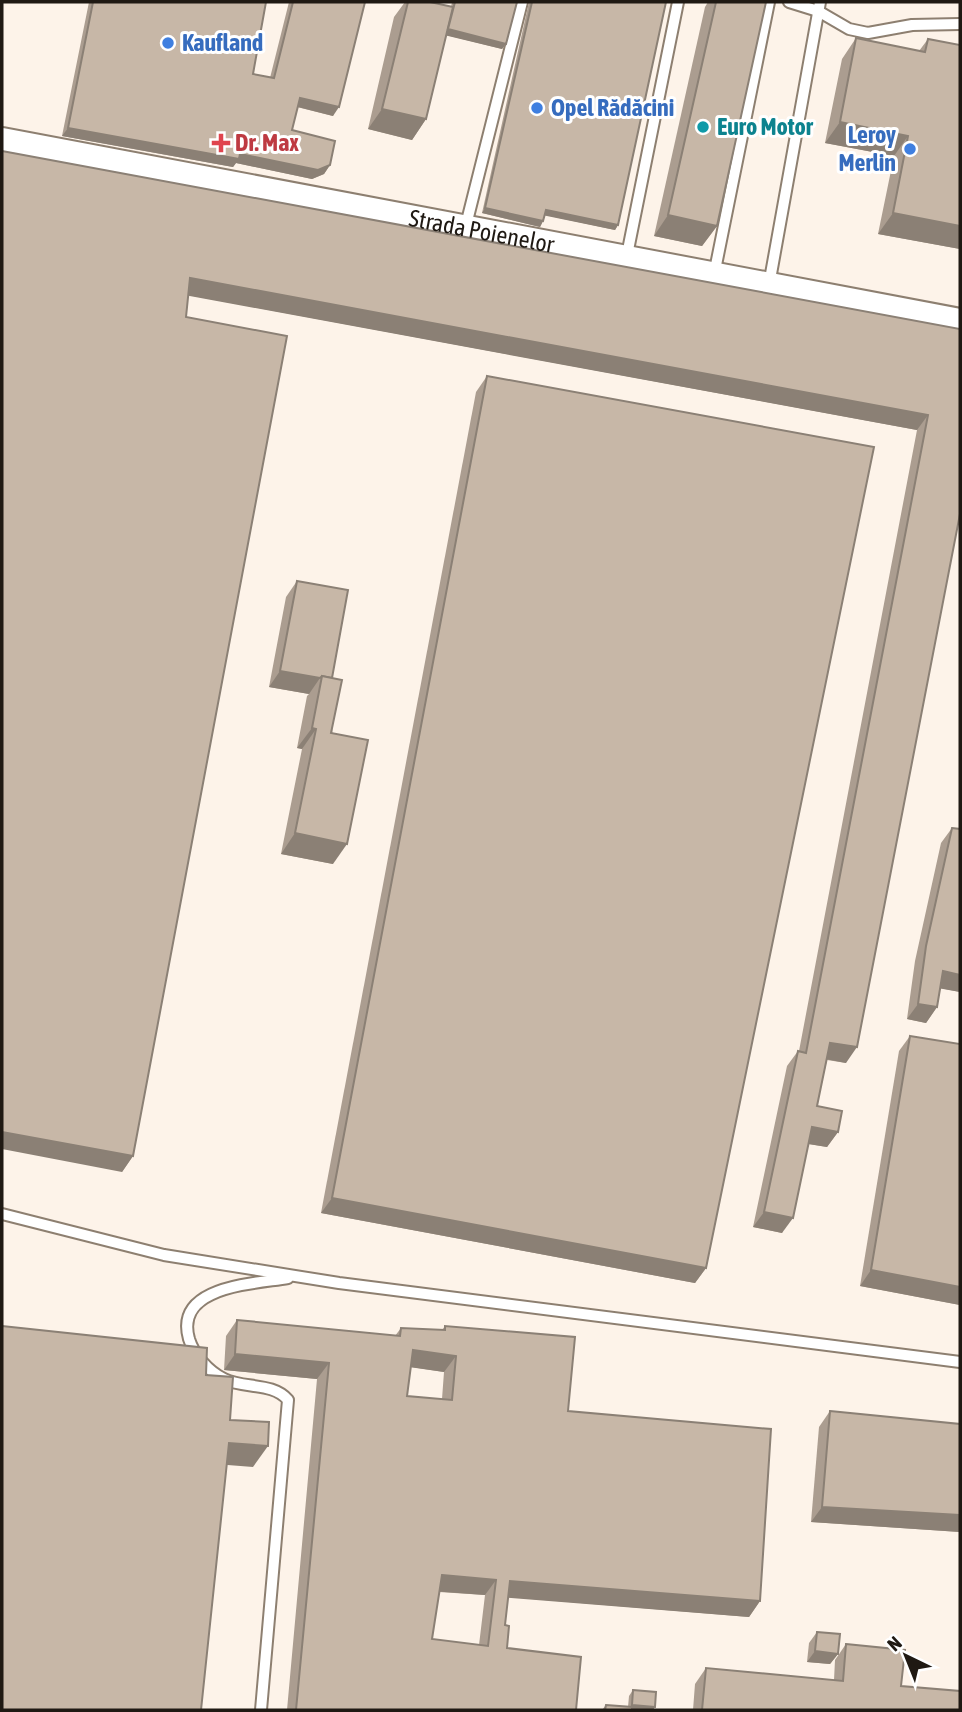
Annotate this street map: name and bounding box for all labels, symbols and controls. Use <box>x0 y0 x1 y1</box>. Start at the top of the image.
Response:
place label: Kaufland <box>182 29 263 56</box>
marker: Kaufland <box>160 35 176 51</box>
place label: Opel Rădăcini <box>551 94 674 121</box>
marker: Opel Rădăcini <box>529 100 545 116</box>
place label: Euro Motor <box>717 113 814 140</box>
marker: Euro Motor <box>695 119 711 135</box>
place label: Leroy Merlin <box>838 121 896 176</box>
place label: Dr. Max <box>235 129 299 156</box>
marker: Dr. Max <box>213 135 229 151</box>
marker: Leroy Merlin <box>902 141 918 157</box>
street label: Strada Poienelor <box>407 204 557 258</box>
north arrow <box>871 1621 941 1691</box>
text: N <box>883 1632 906 1655</box>

